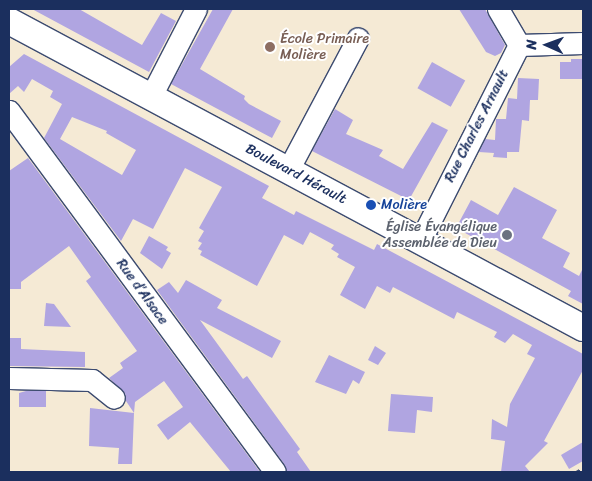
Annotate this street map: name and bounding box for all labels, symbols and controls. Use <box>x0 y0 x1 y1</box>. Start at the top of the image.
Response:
north arrow <box>522 20 572 70</box>
place label: École Primaire Molière <box>280 31 369 64</box>
text: N <box>519 39 544 50</box>
marker: École Primaire Molière <box>264 41 276 53</box>
street label: Rue Charles Arnault <box>441 67 513 185</box>
street label: Boulevard Hérault <box>243 140 349 208</box>
place label: Molière <box>381 197 427 213</box>
marker: Molière <box>365 199 377 211</box>
place label: Église Évangélique Assemblée de Dieu <box>382 219 497 252</box>
marker: Église Évangélique Assemblée de Dieu <box>501 229 513 241</box>
street label: Rue d’Alsace <box>113 256 171 328</box>

